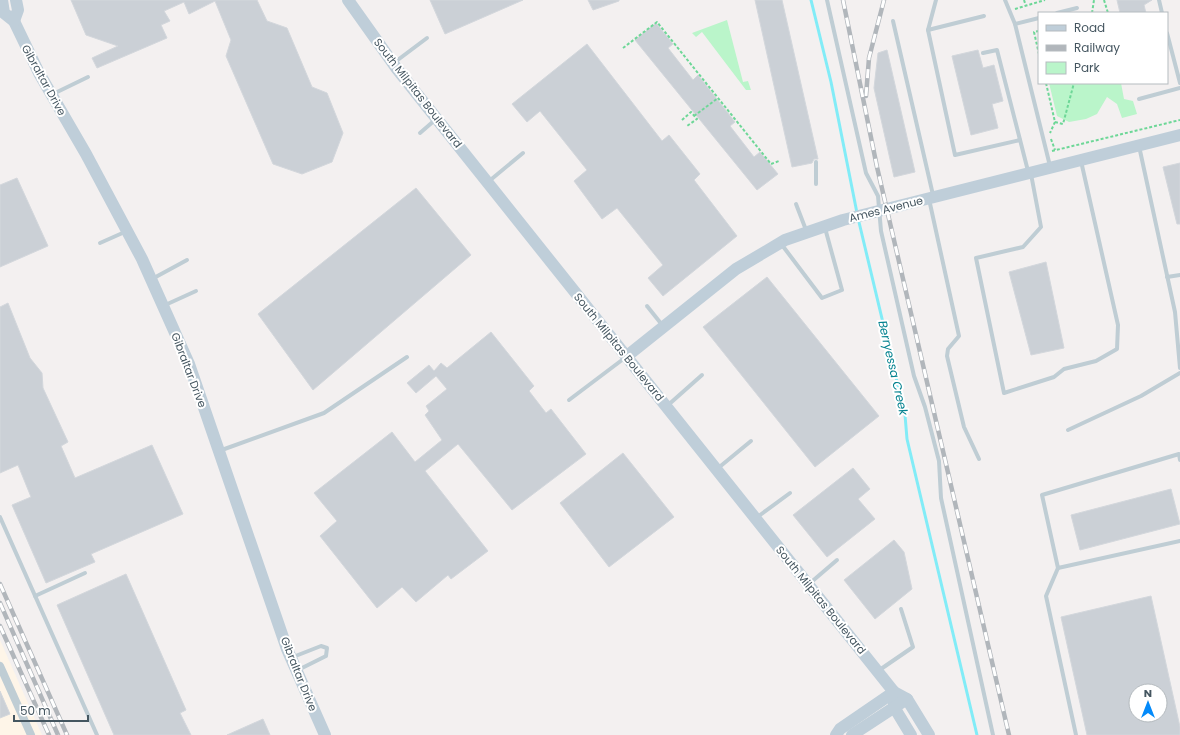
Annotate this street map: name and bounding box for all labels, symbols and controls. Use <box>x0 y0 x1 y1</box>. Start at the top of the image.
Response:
legend <box>1038 12 1168 84</box>
text: Road <box>1074 19 1105 36</box>
street label: South Milpitas Boulevard <box>370 35 466 151</box>
text: Railway <box>1074 39 1120 56</box>
street label: Gibraltar Drive <box>18 42 70 119</box>
text: Park <box>1074 59 1101 76</box>
street label: Ames Avenue <box>847 192 925 226</box>
street label: South Milpitas Boulevard <box>570 289 668 405</box>
water label: Berryessa Creek <box>874 319 913 418</box>
street label: Gibraltar Drive <box>167 330 211 410</box>
street label: South Milpitas Boulevard <box>772 542 870 658</box>
street label: Gibraltar Drive <box>277 634 321 714</box>
north arrow <box>1128 683 1168 723</box>
text: N <box>1144 685 1152 701</box>
scale bar <box>14 697 88 723</box>
text: 50 m <box>20 702 51 719</box>

